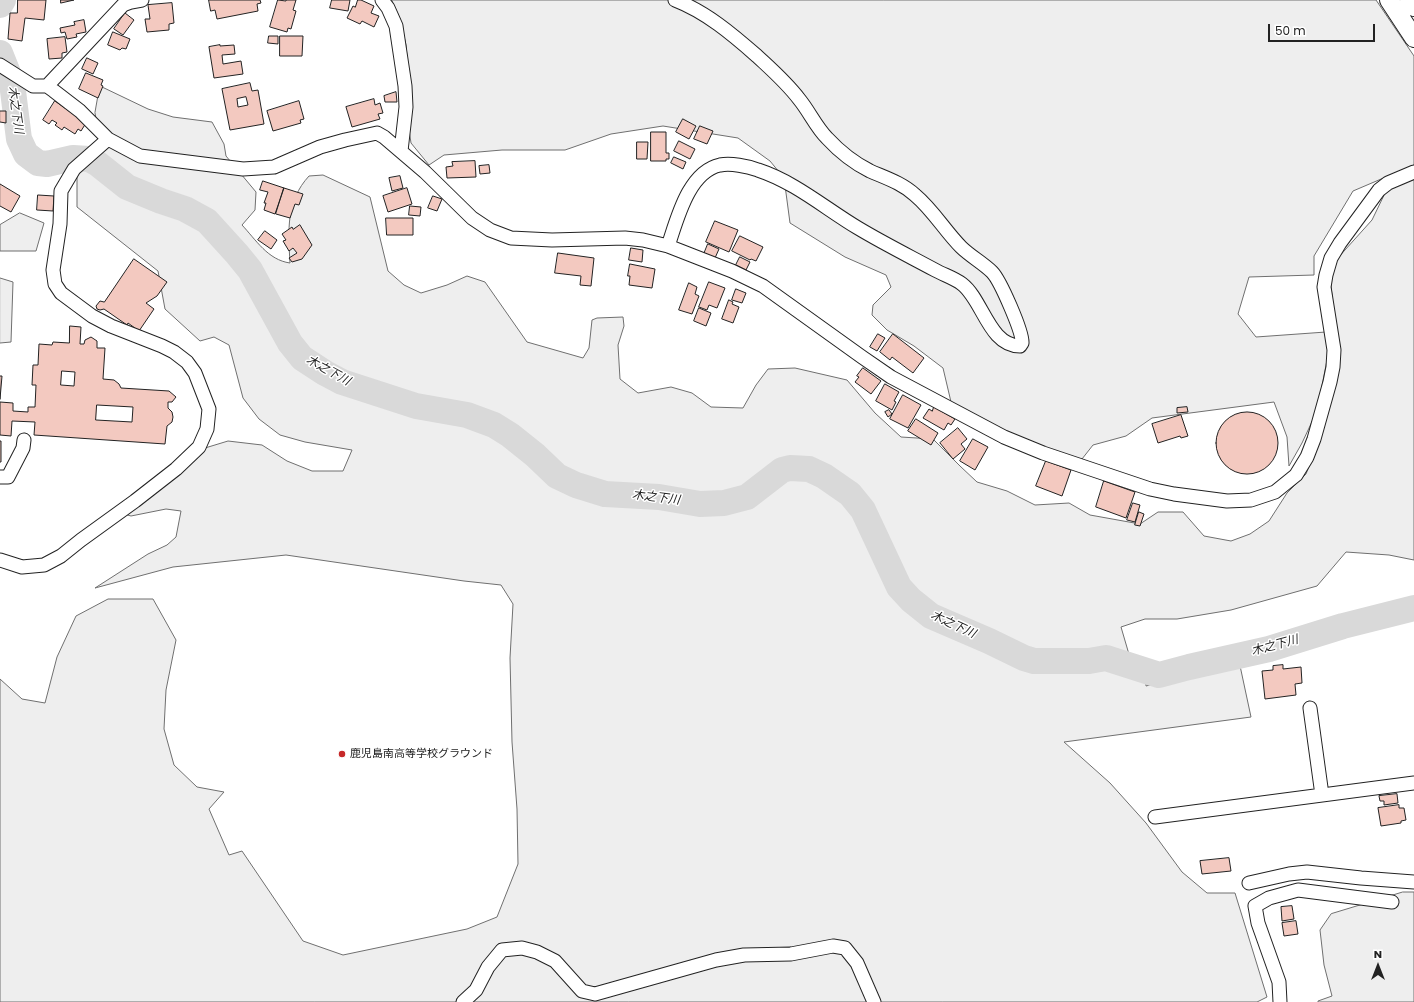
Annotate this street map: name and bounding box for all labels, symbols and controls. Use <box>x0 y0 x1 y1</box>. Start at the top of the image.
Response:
scale bar <box>1270 16 1377 42</box>
text: 50 m <box>1275 22 1306 39</box>
water label: 木之下川 <box>5 85 25 135</box>
water label: 木之下川 <box>304 353 352 389</box>
water label: 木之下川 <box>631 488 681 508</box>
water label: 木之下川 <box>928 608 978 642</box>
water label: 木之下川 <box>1250 633 1300 659</box>
place label: 鹿児島南高等学校グラウンド <box>350 747 493 761</box>
marker: 鹿児島南高等学校グラウンド <box>337 749 347 759</box>
north arrow <box>1358 946 1398 986</box>
text: N <box>1374 946 1382 962</box>

